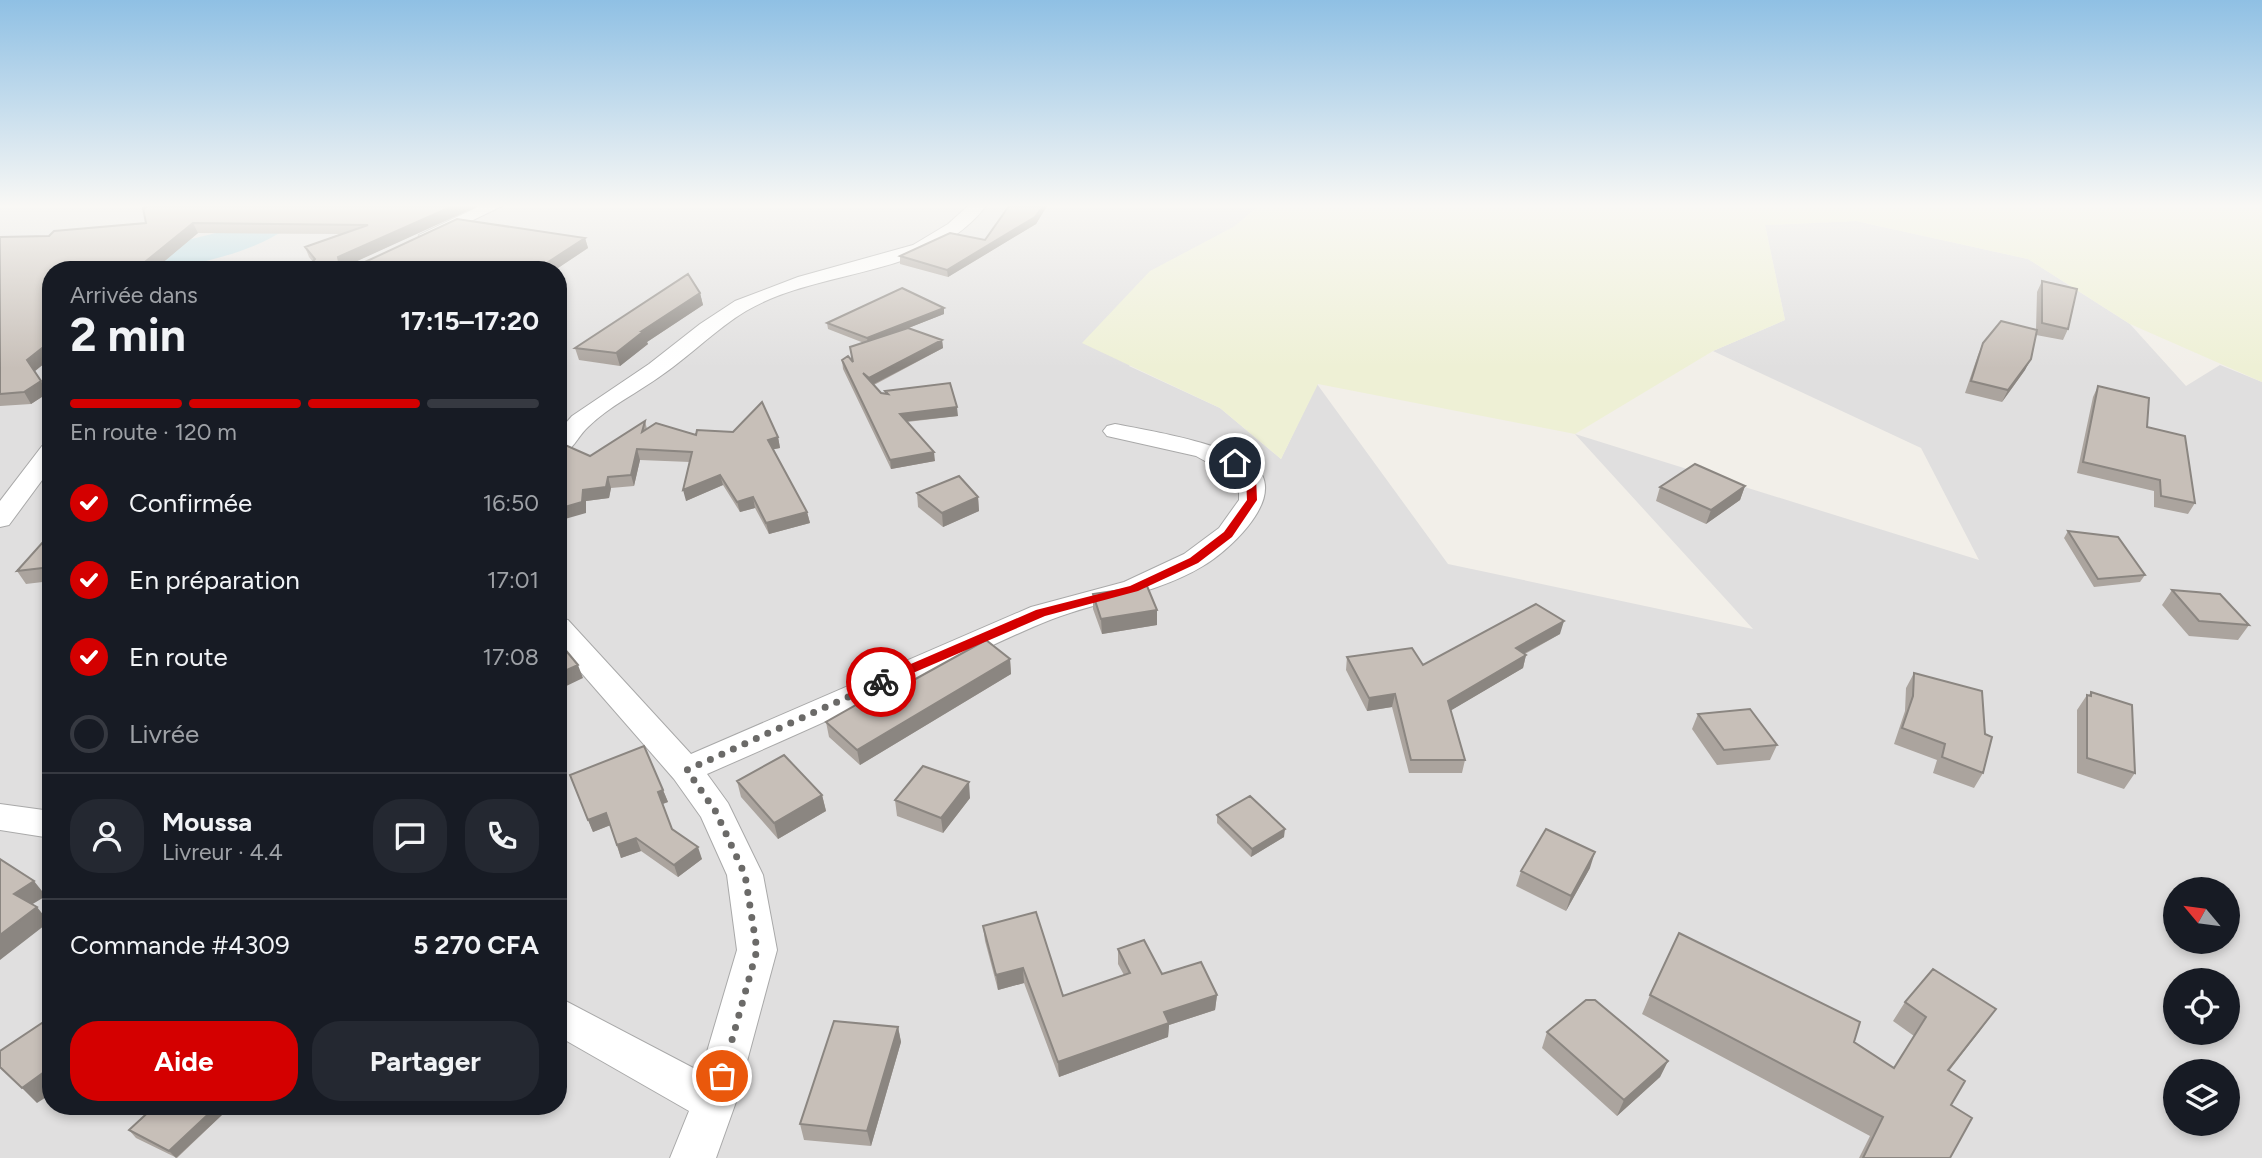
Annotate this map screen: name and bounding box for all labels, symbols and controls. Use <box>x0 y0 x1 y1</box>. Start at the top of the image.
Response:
text: Arrivée dans <box>70 281 198 309</box>
text: 17:15–17:20 <box>400 305 539 337</box>
text: 2 min <box>70 307 186 363</box>
text: En route · 120 m <box>70 418 237 446</box>
pin <box>1205 433 1265 493</box>
icon: home <box>1216 444 1254 482</box>
icon: check <box>70 484 108 522</box>
text: Confirmée <box>129 487 252 519</box>
text: 16:50 <box>483 489 539 517</box>
icon: check <box>70 561 108 599</box>
text: En préparation <box>129 564 300 596</box>
text: 17:01 <box>487 566 539 594</box>
icon: check <box>70 638 108 676</box>
text: En route <box>129 641 228 673</box>
text: 17:08 <box>482 643 539 671</box>
courier <box>846 647 916 717</box>
icon: bike <box>862 663 900 701</box>
text: Livrée <box>129 718 199 750</box>
button: person <box>70 799 144 873</box>
button: chat <box>373 799 447 873</box>
button: phone <box>465 799 539 873</box>
text: Moussa <box>162 806 252 838</box>
text: Livreur · 4.4 <box>162 838 283 866</box>
north arrow <box>2163 877 2240 954</box>
map controls <box>2163 877 2240 1136</box>
text: Commande #4309 <box>70 929 290 961</box>
text: 5 270 CFA <box>413 929 539 961</box>
button: locate <box>2163 968 2240 1045</box>
button: Aide <box>70 1021 298 1101</box>
button: Partager <box>312 1021 539 1101</box>
pin <box>692 1046 752 1106</box>
icon: bag <box>703 1057 741 1095</box>
button: layers <box>2163 1059 2240 1136</box>

